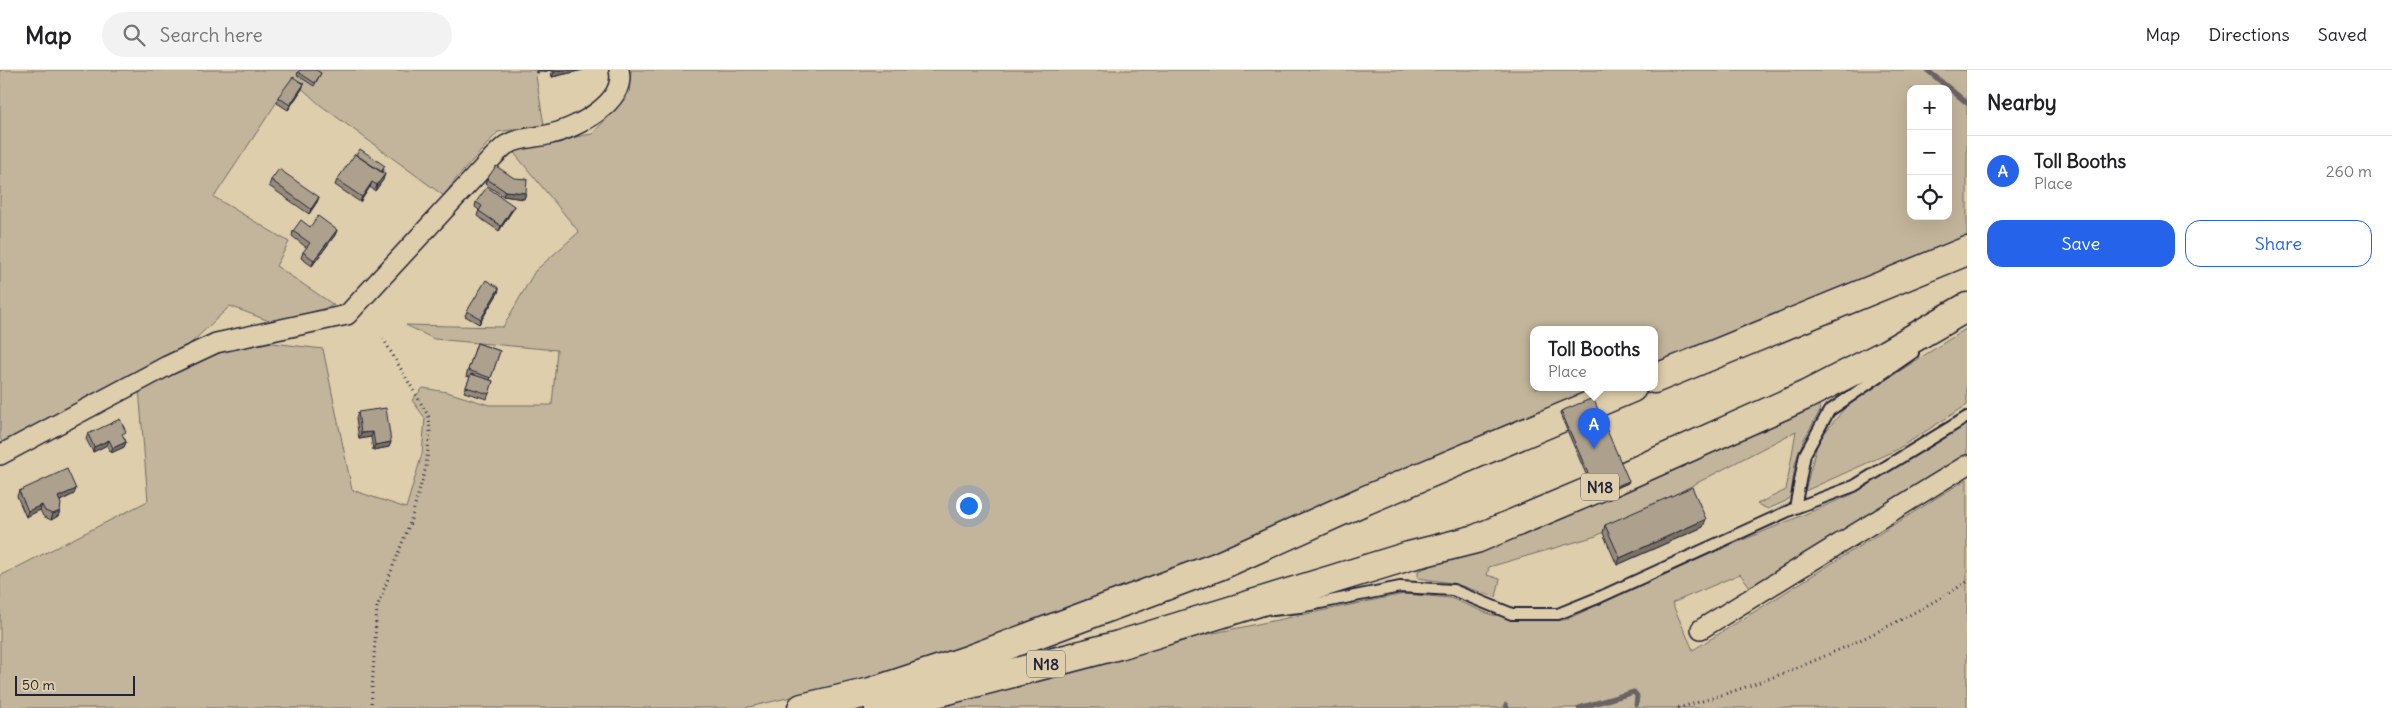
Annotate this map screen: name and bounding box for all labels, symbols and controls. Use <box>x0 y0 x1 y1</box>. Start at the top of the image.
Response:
search box <box>102 12 452 57</box>
text: Map <box>25 20 72 50</box>
icon: search <box>120 21 148 49</box>
text: Search here <box>160 23 263 47</box>
text: Map <box>2145 23 2180 46</box>
text: Directions <box>2208 23 2290 46</box>
text: Saved <box>2318 23 2367 46</box>
map controls <box>1907 85 1952 220</box>
button: + <box>1907 85 1952 130</box>
text: Nearby <box>1987 89 2057 116</box>
button: − <box>1907 130 1952 175</box>
text: Toll Booths <box>2034 149 2126 173</box>
text: A <box>1998 161 2008 181</box>
text: 260 m <box>2326 161 2372 181</box>
text: Place <box>2034 173 2073 193</box>
button: locate <box>1907 175 1952 220</box>
button: Save <box>1987 220 2175 267</box>
button: Share <box>2185 220 2372 267</box>
popup <box>1530 326 1658 391</box>
text: Toll Booths <box>1548 337 1640 361</box>
text: Place <box>1548 361 1587 381</box>
pin: A <box>1578 408 1610 449</box>
road number: N18 <box>1581 474 1619 501</box>
your location <box>956 493 982 519</box>
road number: N18 <box>1027 650 1065 678</box>
scale bar <box>15 673 135 696</box>
text: 50 m <box>22 676 55 694</box>

